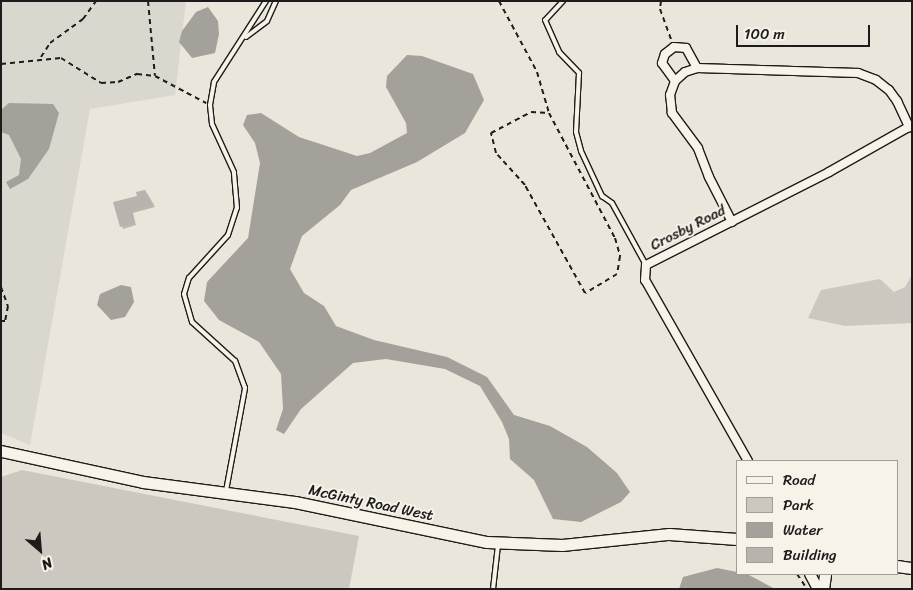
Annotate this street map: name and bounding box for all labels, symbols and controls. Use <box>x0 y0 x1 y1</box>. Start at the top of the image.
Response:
scale bar <box>738 15 872 47</box>
text: 100 m <box>744 21 785 47</box>
street label: Crosby Road <box>647 201 729 255</box>
legend <box>736 460 898 575</box>
text: Road <box>783 467 815 493</box>
street label: McGinty Road West <box>307 481 435 525</box>
text: Park <box>783 492 814 518</box>
text: Water <box>783 517 823 543</box>
north arrow <box>15 525 65 575</box>
text: Building <box>783 542 837 568</box>
text: N <box>37 550 57 577</box>

